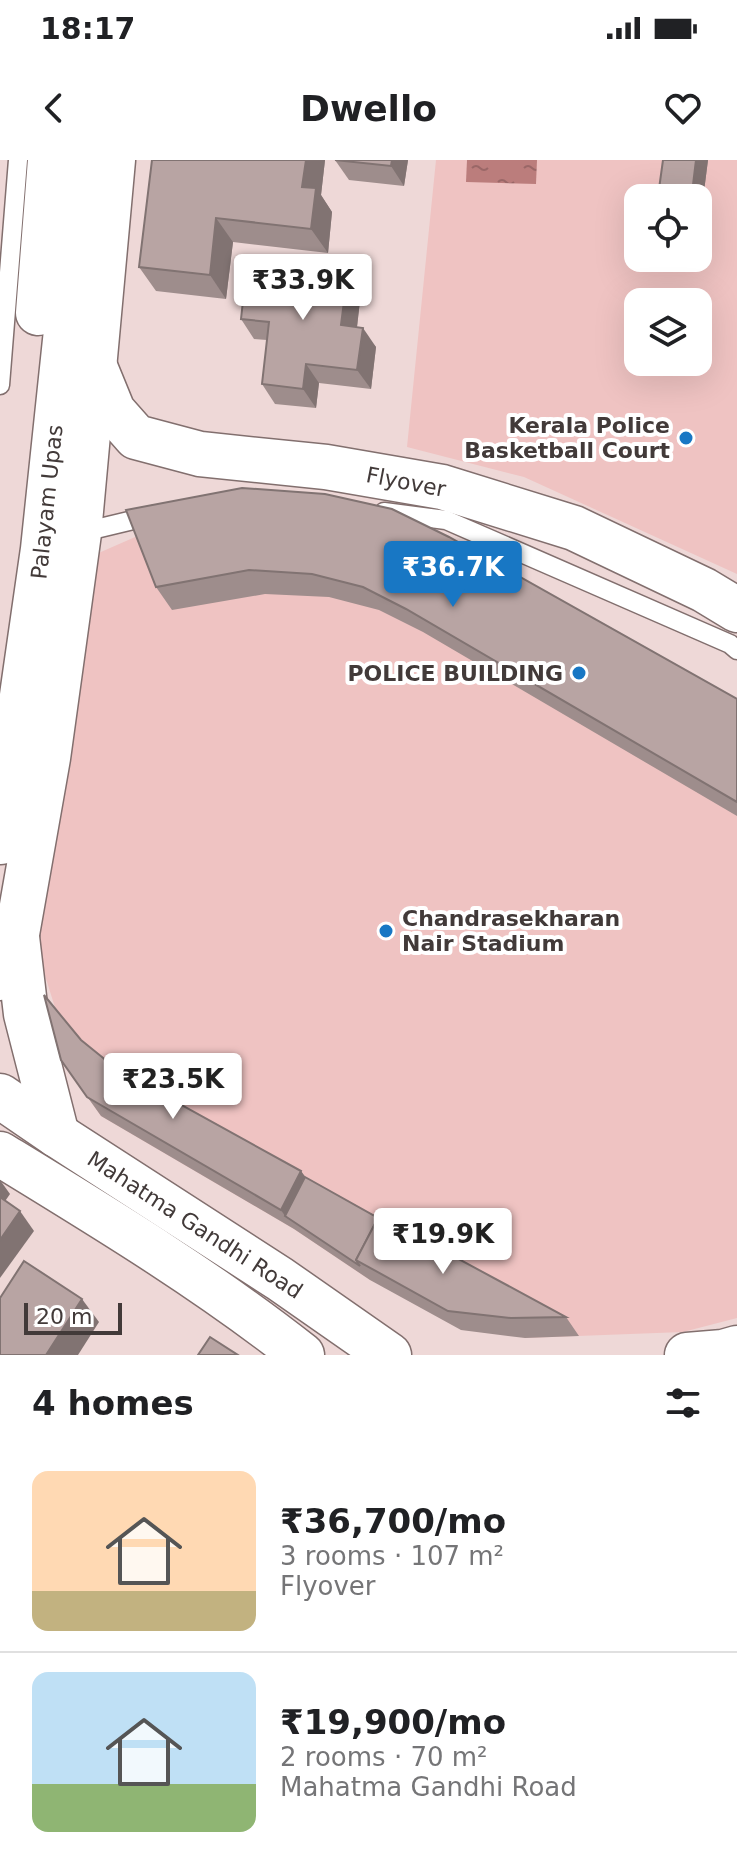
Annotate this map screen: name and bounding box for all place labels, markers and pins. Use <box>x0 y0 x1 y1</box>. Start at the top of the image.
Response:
pin: ₹33.9K <box>238 254 368 322</box>
place label: Kerala Police Basketball Court <box>464 413 670 463</box>
marker: Kerala Police Basketball Court <box>677 429 695 447</box>
pin: ₹36.7K <box>388 541 518 609</box>
place label: POLICE BUILDING <box>347 661 563 686</box>
marker: POLICE BUILDING <box>570 664 588 682</box>
place label: Chandrasekharan Nair Stadium <box>402 906 620 956</box>
marker: Chandrasekharan Nair Stadium <box>377 922 395 940</box>
pin: ₹23.5K <box>108 1053 238 1121</box>
pin: ₹19.9K <box>378 1208 508 1276</box>

